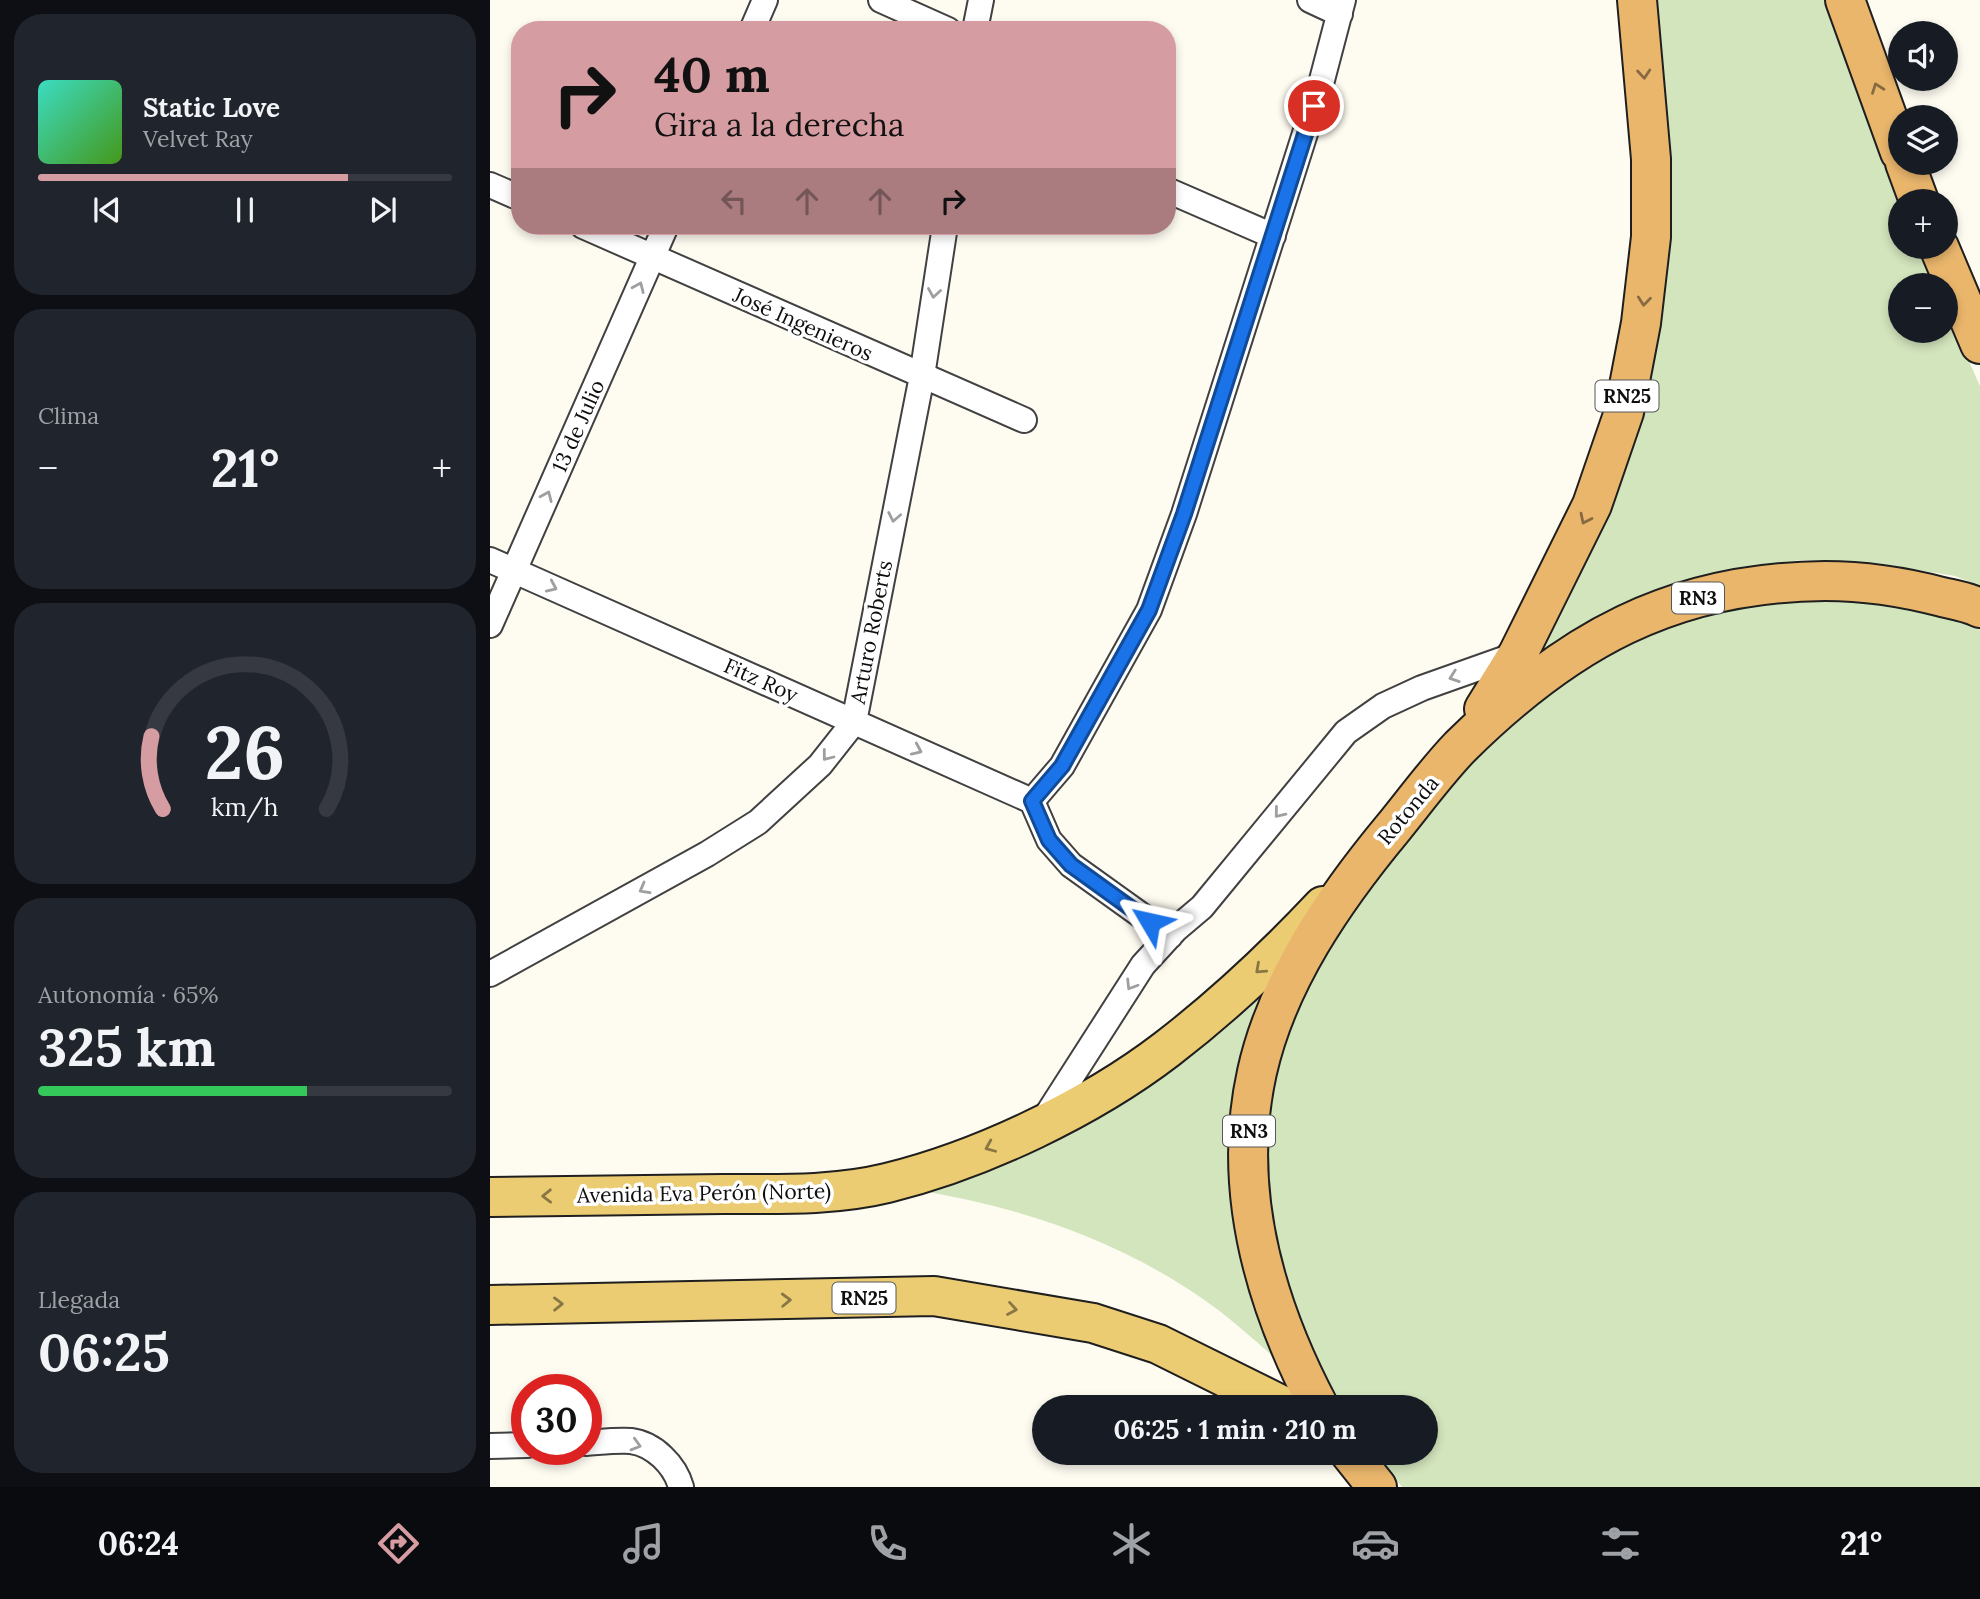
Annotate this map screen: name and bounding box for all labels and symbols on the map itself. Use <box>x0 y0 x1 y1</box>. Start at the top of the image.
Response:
one-way arrow <box>1636 69 1651 80</box>
pin <box>1284 76 1344 136</box>
one-way arrow <box>1871 82 1885 94</box>
street label: José Ingenieros <box>728 281 877 367</box>
one-way arrow <box>631 282 645 294</box>
one-way arrow <box>927 287 942 299</box>
one-way arrow <box>1636 295 1651 307</box>
street label: 13 de Julio <box>546 375 610 477</box>
road number: RN25 <box>1596 380 1658 412</box>
one-way arrow <box>539 490 553 503</box>
one-way arrow <box>887 511 902 523</box>
one-way arrow <box>1579 512 1593 524</box>
street label: Arturo Roberts <box>844 558 898 707</box>
one-way arrow <box>545 579 558 593</box>
road number: RN3 <box>1672 582 1724 614</box>
street label: Fitz Roy <box>720 652 802 708</box>
one-way arrow <box>1448 668 1460 682</box>
one-way arrow <box>910 742 922 756</box>
one-way arrow <box>823 748 835 761</box>
street label: Rotonda <box>1371 770 1445 850</box>
one-way arrow <box>1275 805 1287 818</box>
one-way arrow <box>639 881 652 894</box>
position arrow <box>1113 885 1187 959</box>
one-way arrow <box>1255 961 1268 974</box>
one-way arrow <box>1126 977 1139 990</box>
road number: RN3 <box>1223 1116 1275 1147</box>
one-way arrow <box>985 1139 997 1153</box>
street label: Avenida Eva Perón (Norte) <box>576 1177 831 1209</box>
one-way arrow <box>541 1188 552 1204</box>
road number: RN25 <box>832 1282 896 1314</box>
one-way arrow <box>781 1292 791 1308</box>
one-way arrow <box>553 1296 564 1312</box>
one-way arrow <box>1006 1301 1018 1316</box>
speed limit sign: 30 <box>511 1374 602 1465</box>
one-way arrow <box>630 1437 642 1451</box>

